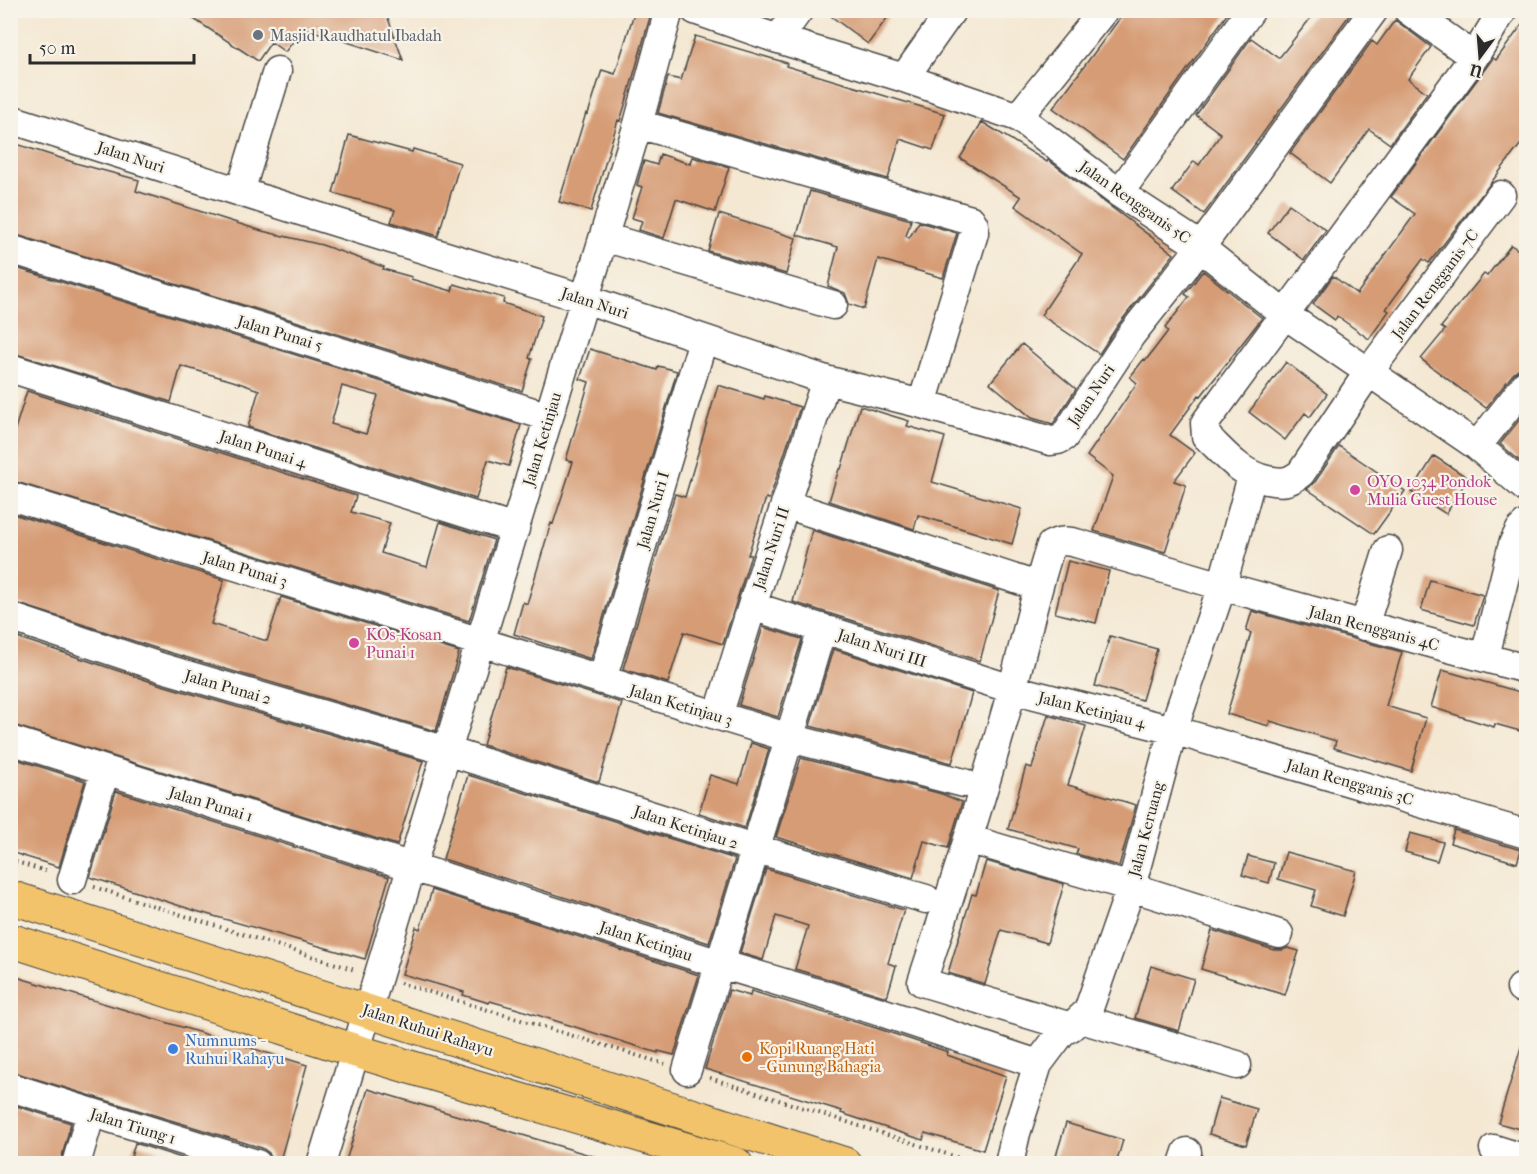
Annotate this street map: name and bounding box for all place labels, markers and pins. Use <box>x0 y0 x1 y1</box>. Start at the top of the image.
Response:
place label: Masjid Raudhatul Ibadah <box>270 26 442 45</box>
marker: Masjid Raudhatul Ibadah <box>251 28 265 42</box>
place label: OYO 1034 Pondok Mulia Guest House <box>1367 472 1497 509</box>
marker: OYO 1034 Pondok Mulia Guest House <box>1348 483 1362 497</box>
place label: KOs-Kosan Punai 1 <box>366 625 442 662</box>
marker: KOs-Kosan Punai 1 <box>347 636 361 650</box>
place label: Numnums - Ruhui Rahayu <box>185 1031 284 1068</box>
place label: Kopi Ruang Hati - Gunung Bahagia <box>759 1039 882 1076</box>
marker: Numnums - Ruhui Rahayu <box>166 1042 180 1056</box>
marker: Kopi Ruang Hati - Gunung Bahagia <box>740 1050 754 1064</box>

